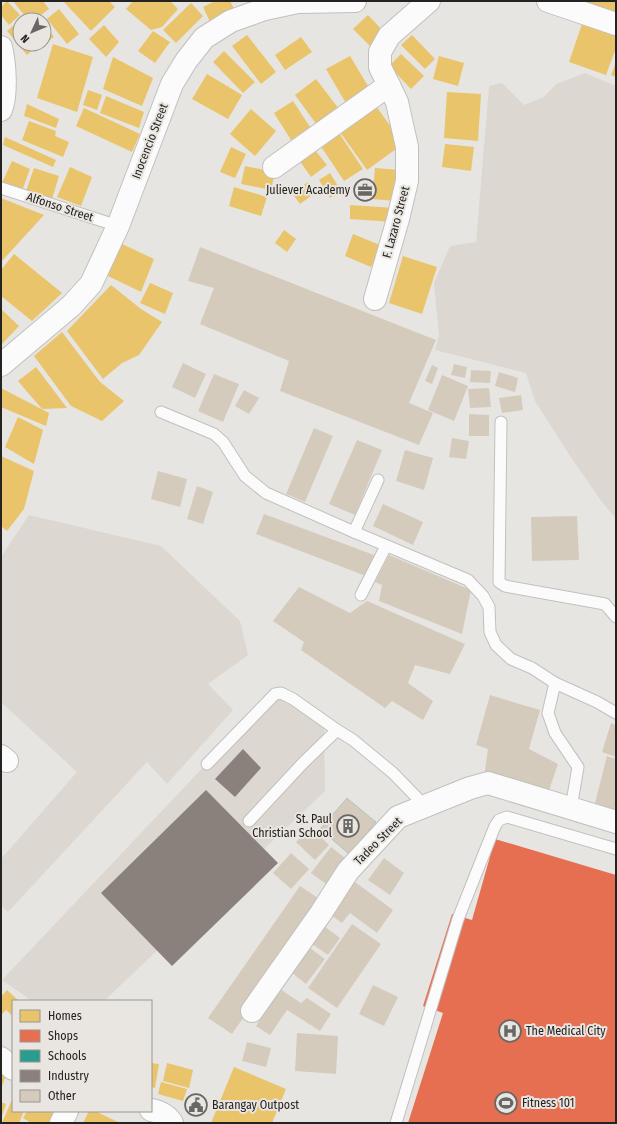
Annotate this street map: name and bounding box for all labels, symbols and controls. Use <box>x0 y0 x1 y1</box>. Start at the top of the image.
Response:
north arrow <box>12 12 52 52</box>
text: N <box>18 32 32 45</box>
street label: Inocencio Street <box>129 101 171 181</box>
office icon: Juliever Academy <box>352 177 378 203</box>
place label: Juliever Academy <box>266 183 351 197</box>
street label: F. Lazaro Street <box>380 185 412 259</box>
street label: Alfonso Street <box>25 190 95 224</box>
place label: St. Paul Christian School <box>252 812 332 840</box>
building icon: St. Paul Christian School <box>335 813 361 839</box>
street label: Tadeo Street <box>351 814 405 868</box>
legend <box>12 1000 152 1112</box>
text: Homes <box>48 1009 82 1023</box>
hospital icon: The Medical City <box>497 1018 523 1044</box>
place label: The Medical City <box>526 1024 606 1038</box>
text: Shops <box>48 1029 78 1043</box>
text: Schools <box>48 1049 86 1063</box>
text: Industry <box>48 1069 89 1083</box>
text: Other <box>48 1089 77 1103</box>
sports icon: Fitness 101 <box>493 1090 519 1116</box>
public building icon: Barangay Outpost <box>183 1092 209 1118</box>
place label: Fitness 101 <box>522 1096 574 1110</box>
place label: Barangay Outpost <box>212 1098 299 1112</box>

